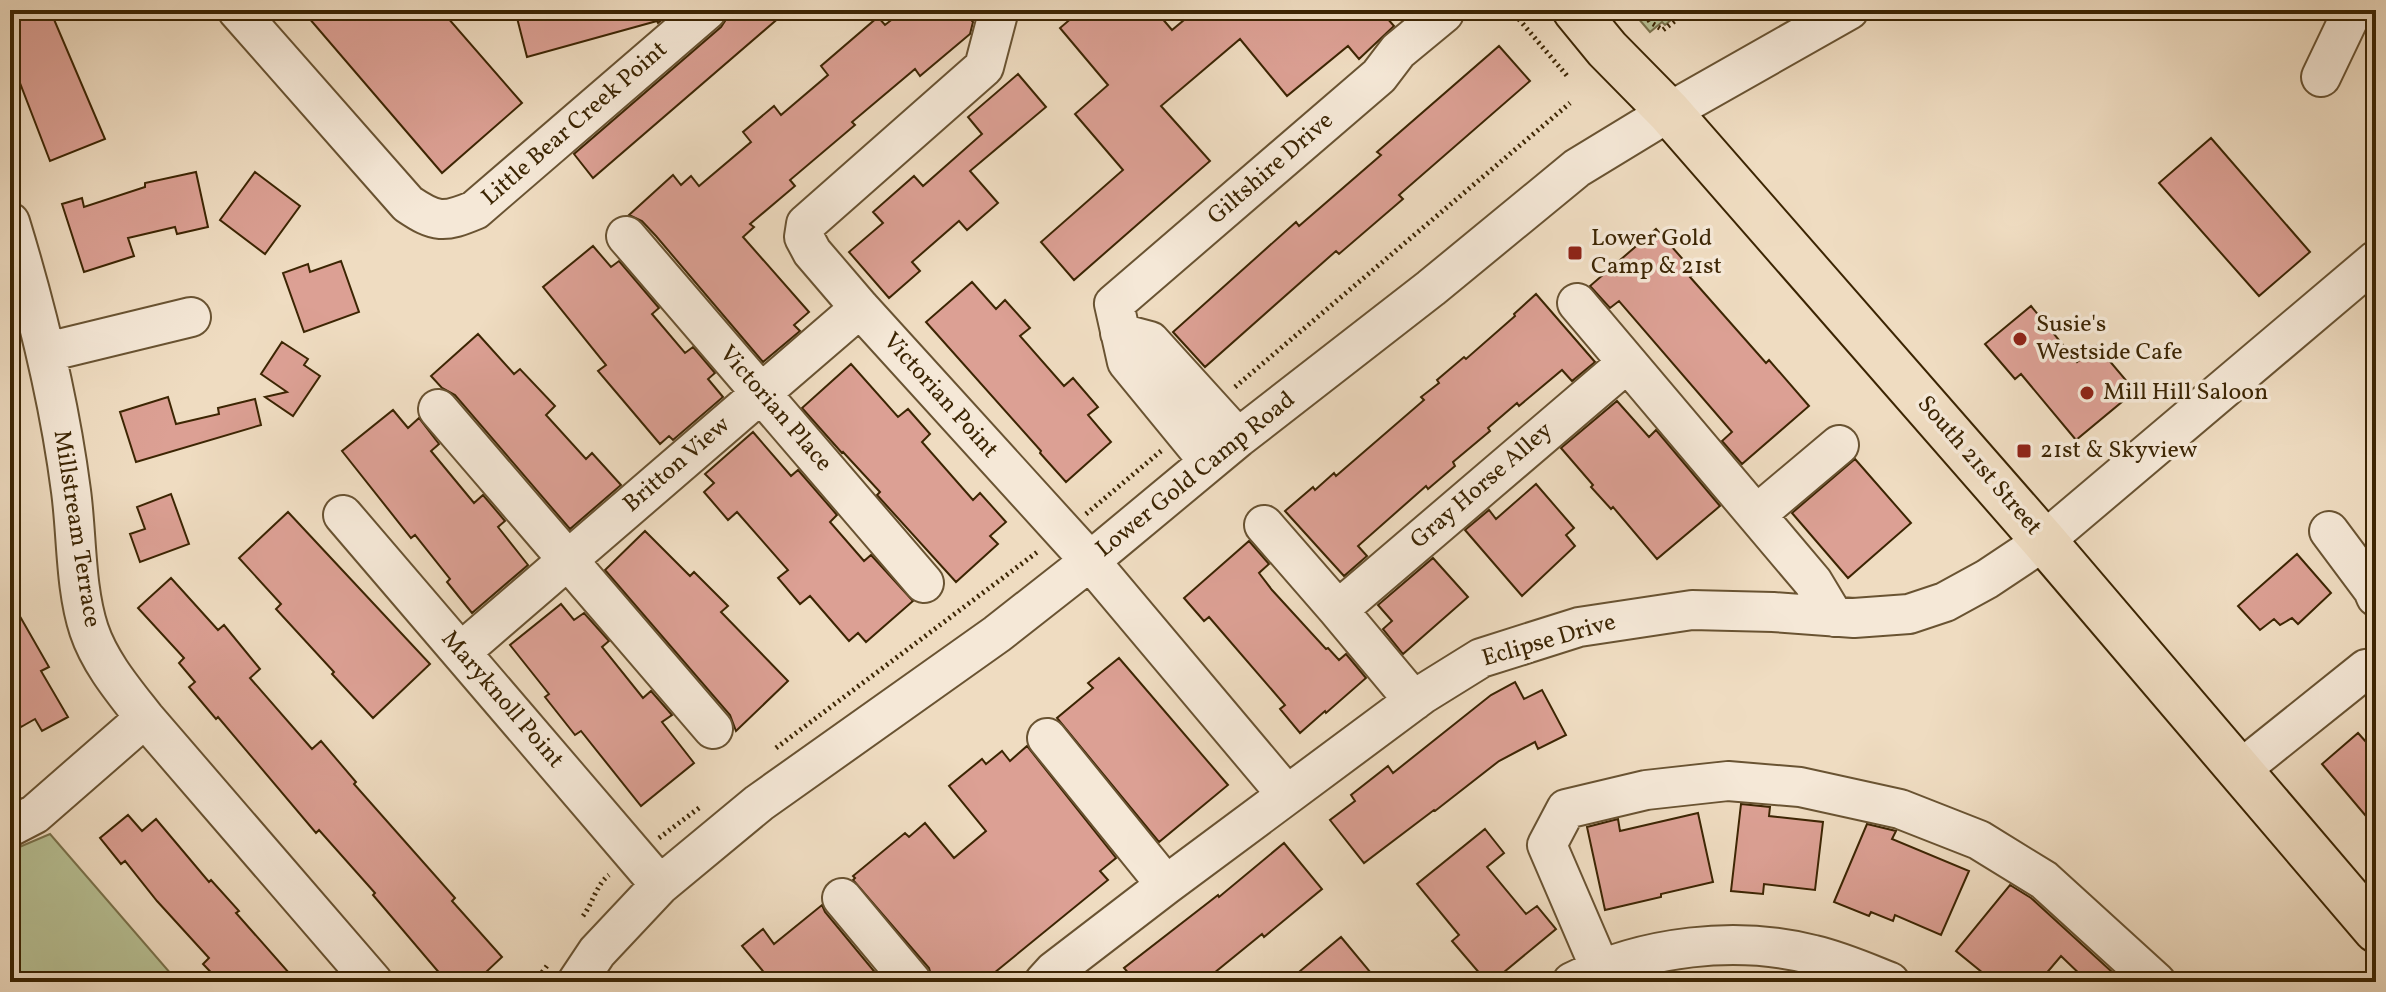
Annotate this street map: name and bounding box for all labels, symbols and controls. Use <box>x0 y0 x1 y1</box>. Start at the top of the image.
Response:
street label: Little Bear Creek Point <box>475 34 675 214</box>
street label: Giltshire Drive <box>1201 105 1341 233</box>
place label: Lower Gold Camp & 21st <box>1591 222 1722 284</box>
marker: Lower Gold Camp & 21st <box>1566 244 1584 262</box>
place label: Susie's Westside Cafe <box>2036 308 2183 370</box>
street label: Victorian Point <box>874 326 1006 466</box>
marker: Susie's Westside Cafe <box>2011 330 2029 348</box>
street label: Victorian Place <box>710 338 840 480</box>
place label: Mill Hill Saloon <box>2103 376 2268 410</box>
street label: Lower Gold Camp Road <box>1089 384 1303 566</box>
marker: Mill Hill Saloon <box>2078 384 2096 402</box>
street label: South 21st Street <box>1909 389 2049 543</box>
street label: Britton View <box>616 409 738 521</box>
street label: Gray Horse Alley <box>1403 415 1561 557</box>
street label: Millstream Terrace <box>44 428 108 630</box>
place label: 21st & Skyview <box>2040 434 2198 468</box>
marker: 21st & Skyview <box>2015 442 2033 460</box>
street label: Eclipse Drive <box>1478 606 1620 676</box>
street label: Maryknoll Point <box>433 624 571 776</box>

